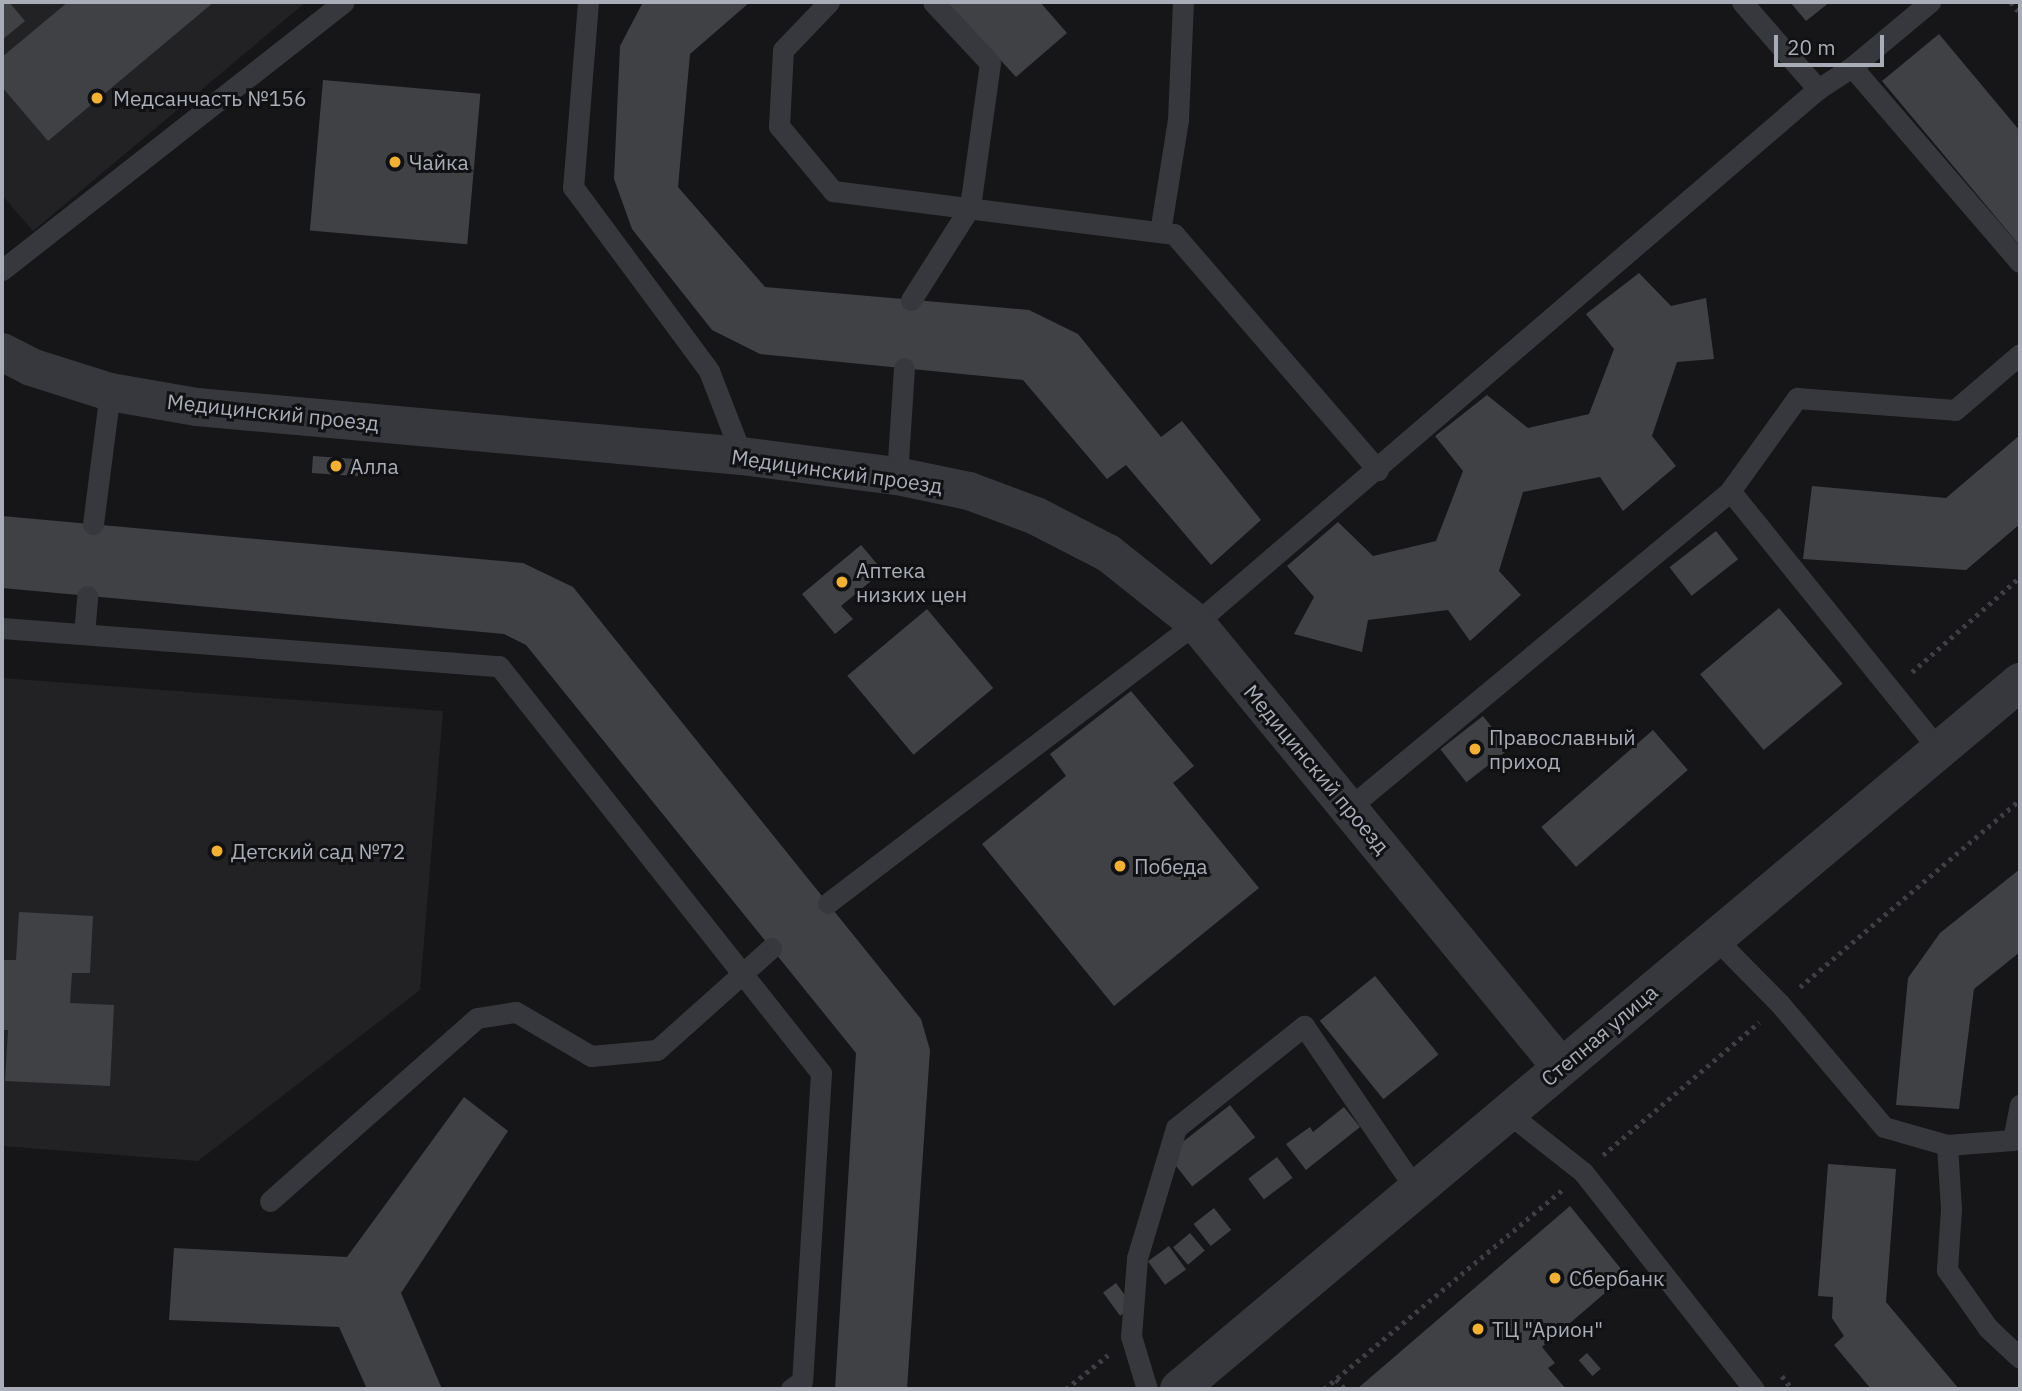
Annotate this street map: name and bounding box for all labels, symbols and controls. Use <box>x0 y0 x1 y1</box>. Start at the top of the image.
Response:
scale bar <box>1777 21 1887 65</box>
text: 20 m <box>1787 33 1836 61</box>
place label: Медсанчасть №156 <box>113 85 307 111</box>
marker: Медсанчасть №156 <box>87 88 107 108</box>
place label: Чайка <box>409 149 469 175</box>
marker: Чайка <box>387 154 403 170</box>
street label: Медицинский проезд <box>166 388 380 436</box>
street label: Медицинский проезд <box>730 444 944 498</box>
place label: Алла <box>350 453 399 479</box>
marker: Алла <box>328 458 344 474</box>
place label: Аптека низких цен <box>856 557 967 607</box>
marker: Аптека низких цен <box>834 574 850 590</box>
street label: Медицинский проезд <box>1239 679 1395 859</box>
place label: Православный приход <box>1489 724 1636 774</box>
marker: Православный приход <box>1467 741 1483 757</box>
place label: Детский сад №72 <box>231 838 405 864</box>
marker: Детский сад №72 <box>209 843 225 859</box>
place label: Победа <box>1134 853 1208 879</box>
marker: Победа <box>1112 858 1128 874</box>
street label: Степная улица <box>1536 979 1662 1091</box>
place label: Сбербанк <box>1569 1265 1665 1291</box>
marker: Сбербанк <box>1547 1270 1563 1286</box>
place label: ТЦ "Арион" <box>1492 1316 1603 1342</box>
marker: ТЦ "Арион" <box>1470 1321 1486 1337</box>

